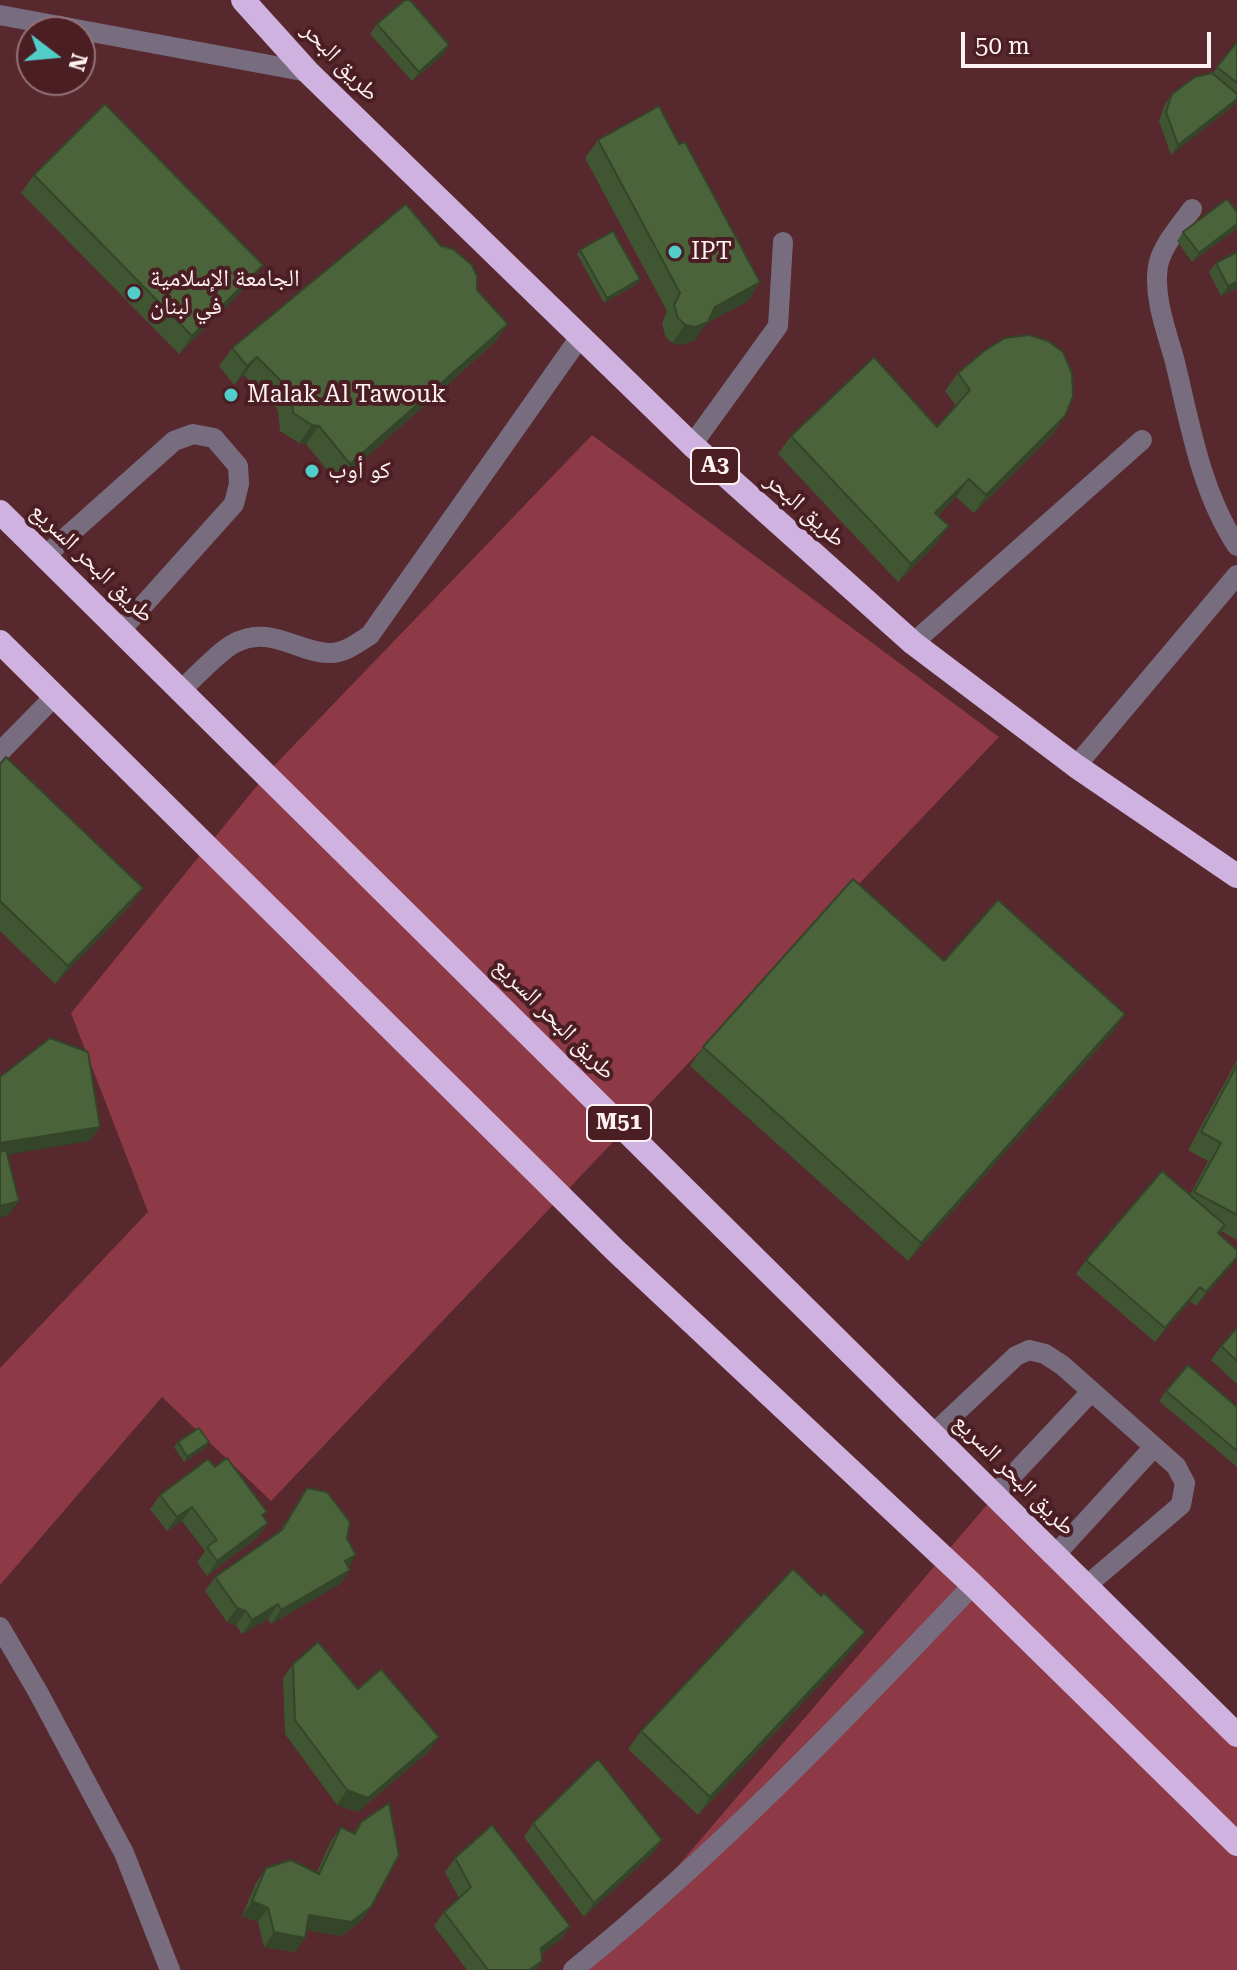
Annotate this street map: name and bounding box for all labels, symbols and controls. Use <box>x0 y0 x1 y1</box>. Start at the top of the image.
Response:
north arrow <box>16 16 96 96</box>
street label: طريق البحر <box>295 16 385 108</box>
scale bar <box>965 16 1215 66</box>
text: 50 m <box>975 32 1030 60</box>
text: N <box>63 51 92 74</box>
place label: IPT <box>691 238 732 266</box>
marker: IPT <box>666 243 684 261</box>
place label: الجامعة الإسلامية في لبنان <box>150 265 300 321</box>
marker: الجامعة الإسلامية في لبنان <box>125 284 143 302</box>
place label: Malak Al Tawouk <box>247 381 446 409</box>
marker: Malak Al Tawouk <box>222 386 240 404</box>
road number: A3 <box>691 448 739 484</box>
place label: كو أوب <box>328 457 391 485</box>
marker: كو أوب <box>303 462 321 480</box>
street label: طريق البحر <box>759 466 851 554</box>
street label: طريق البحر السريع <box>24 497 160 629</box>
street label: طريق البحر السريع <box>487 952 621 1086</box>
road number: M51 <box>587 1105 651 1141</box>
street label: طريق البحر السريع <box>947 1408 1081 1542</box>

